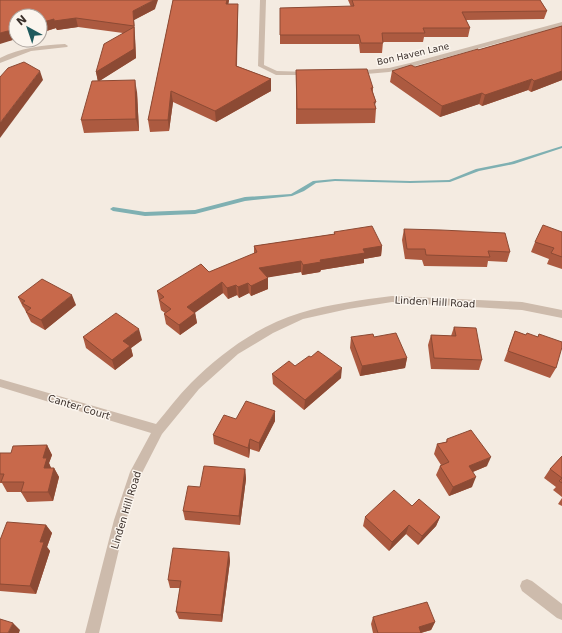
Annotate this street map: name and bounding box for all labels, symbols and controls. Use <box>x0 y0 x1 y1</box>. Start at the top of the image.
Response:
north arrow <box>8 8 48 48</box>
text: N <box>14 13 30 29</box>
street label: Bon Haven Lane <box>376 41 450 67</box>
street label: Linden Hill Road <box>394 294 476 310</box>
street label: Canter Court <box>47 392 111 422</box>
street label: Linden Hill Road <box>109 470 143 550</box>

